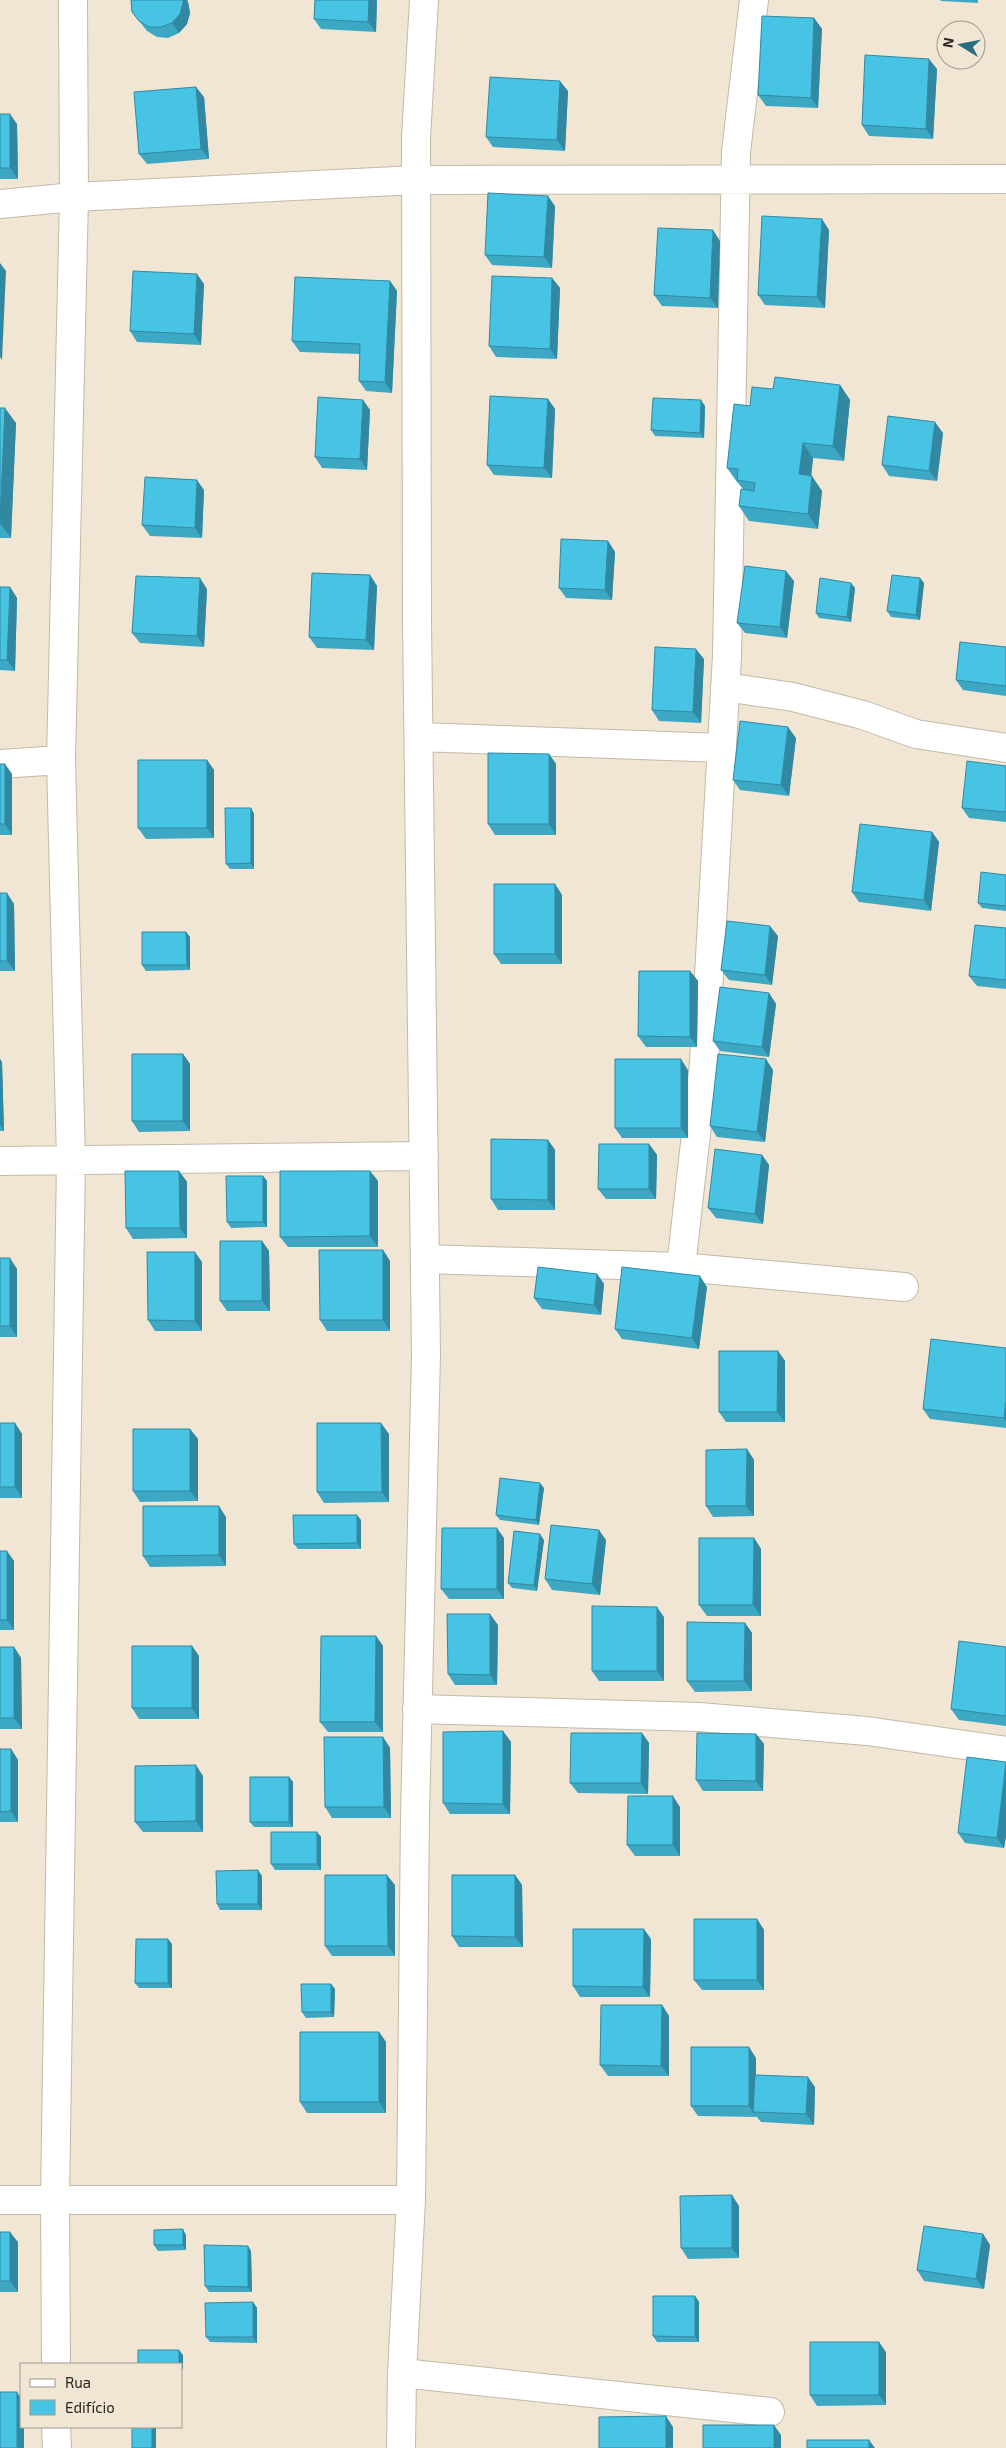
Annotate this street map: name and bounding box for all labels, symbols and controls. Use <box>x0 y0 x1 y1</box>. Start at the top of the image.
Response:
north arrow <box>936 20 986 70</box>
text: N <box>938 36 957 49</box>
legend <box>20 2363 182 2428</box>
text: Rua <box>65 2373 91 2391</box>
text: Edifício <box>65 2398 115 2416</box>

